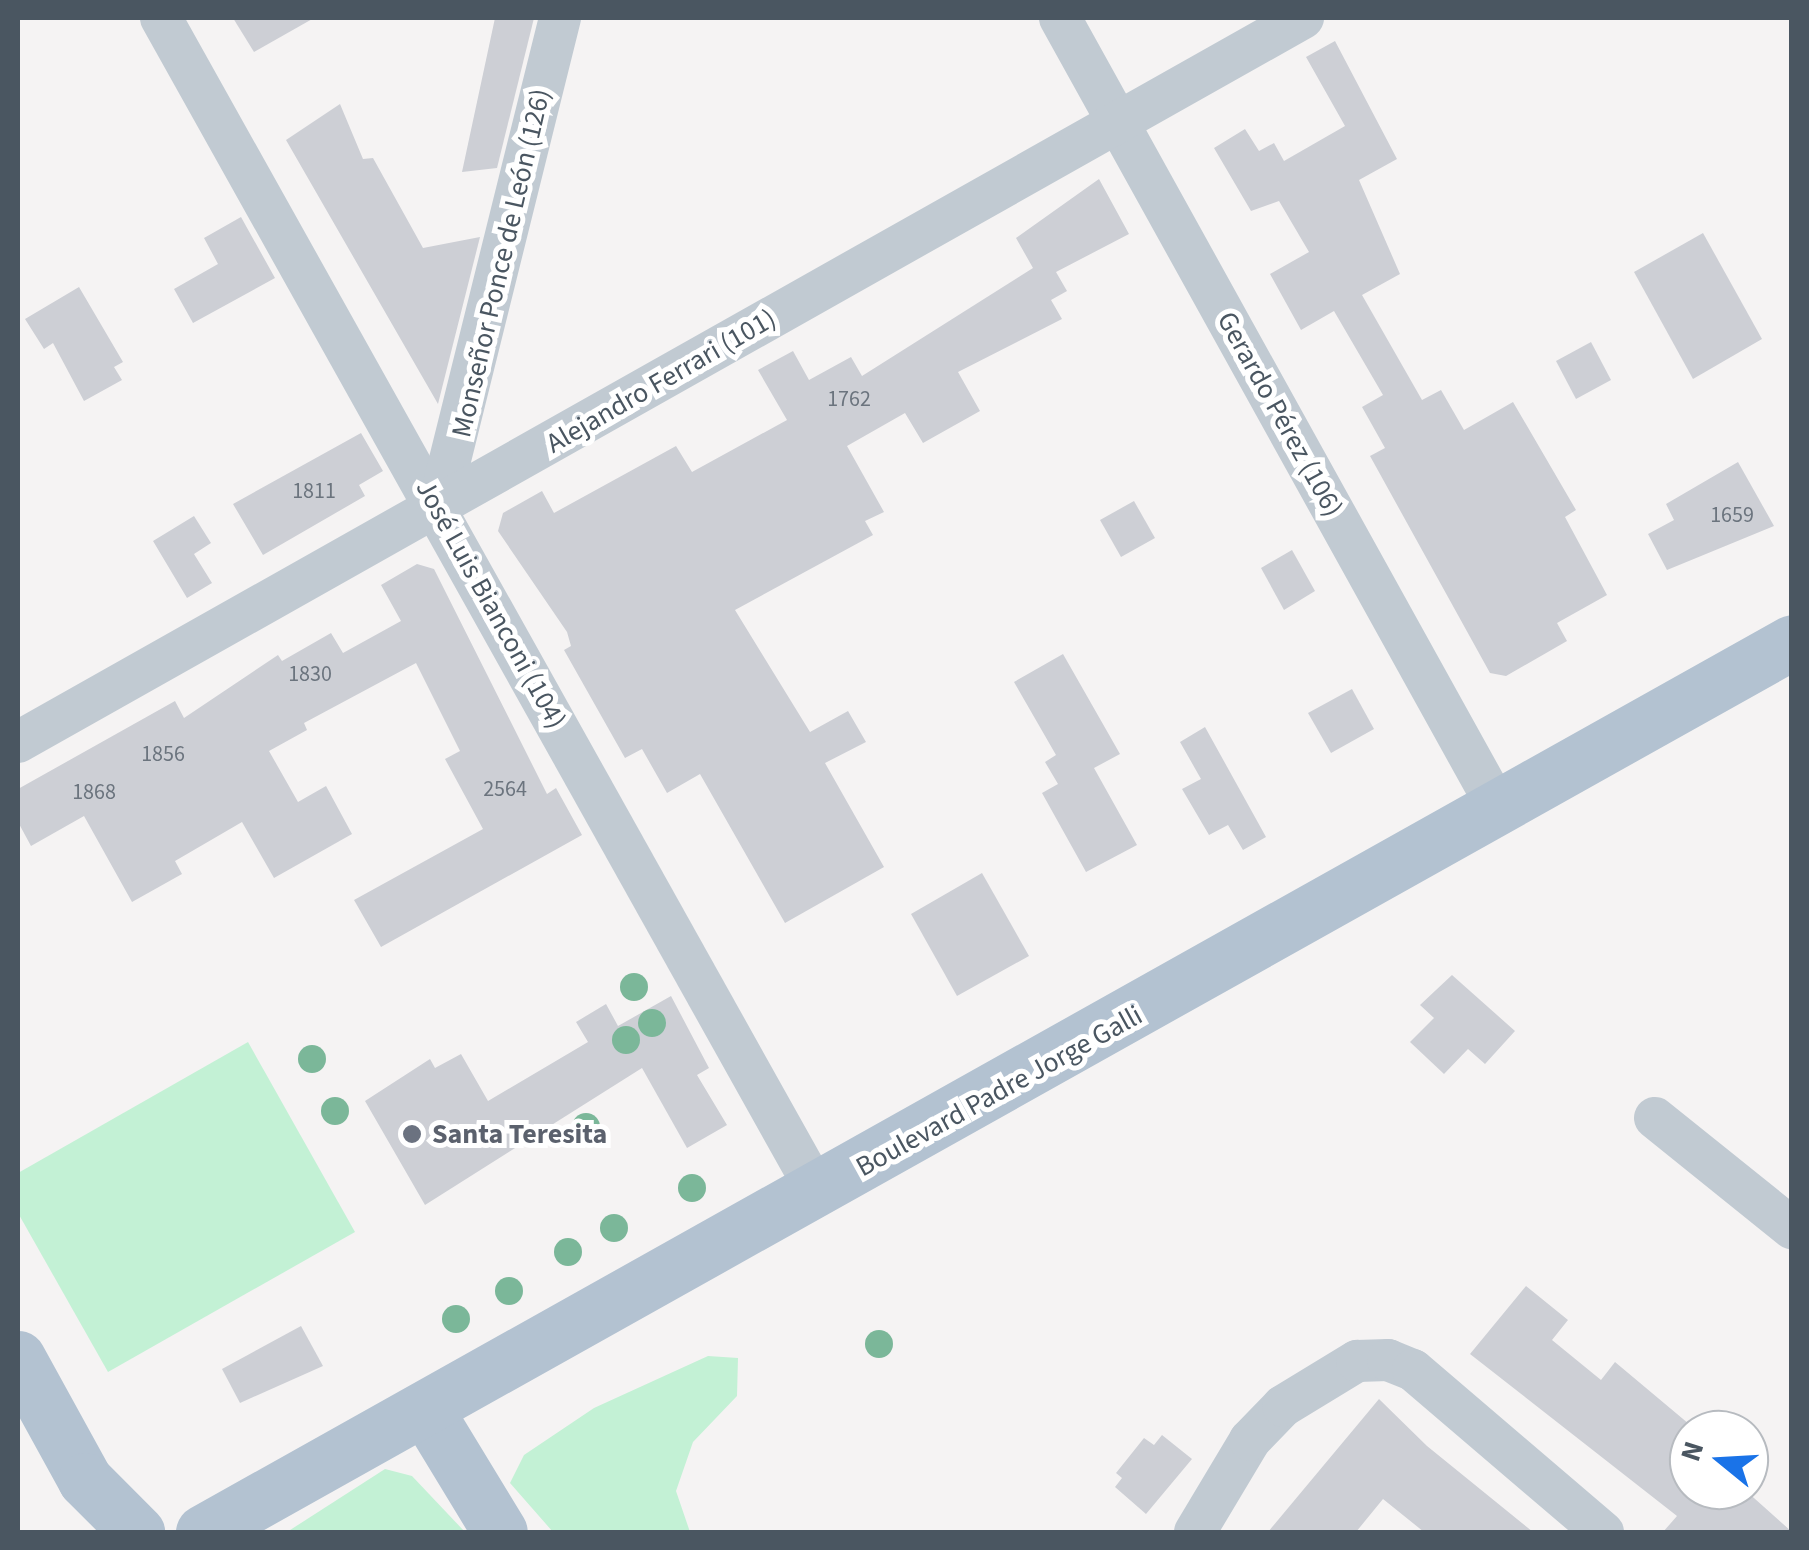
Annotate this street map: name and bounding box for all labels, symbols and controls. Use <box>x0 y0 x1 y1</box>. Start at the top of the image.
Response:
street label: Monseñor Ponce de León (126) <box>445 85 557 441</box>
street label: Alejandro Ferrari (101) <box>540 302 782 460</box>
street label: Gerardo Pérez (106) <box>1210 306 1350 522</box>
house number: 1762 <box>827 387 871 413</box>
street label: José Luis Bianconi (104) <box>409 474 573 734</box>
house number: 1811 <box>292 479 336 505</box>
house number: 1659 <box>1710 503 1754 529</box>
house number: 1830 <box>288 662 332 688</box>
house number: 1856 <box>141 742 185 768</box>
house number: 2564 <box>483 777 527 803</box>
house number: 1868 <box>72 780 116 806</box>
street label: Boulevard Padre Jorge Galli <box>850 998 1148 1184</box>
place label: Santa Teresita <box>432 1117 607 1151</box>
marker: Santa Teresita <box>401 1123 423 1145</box>
north arrow <box>1669 1410 1769 1510</box>
text: N <box>1670 1436 1714 1466</box>

